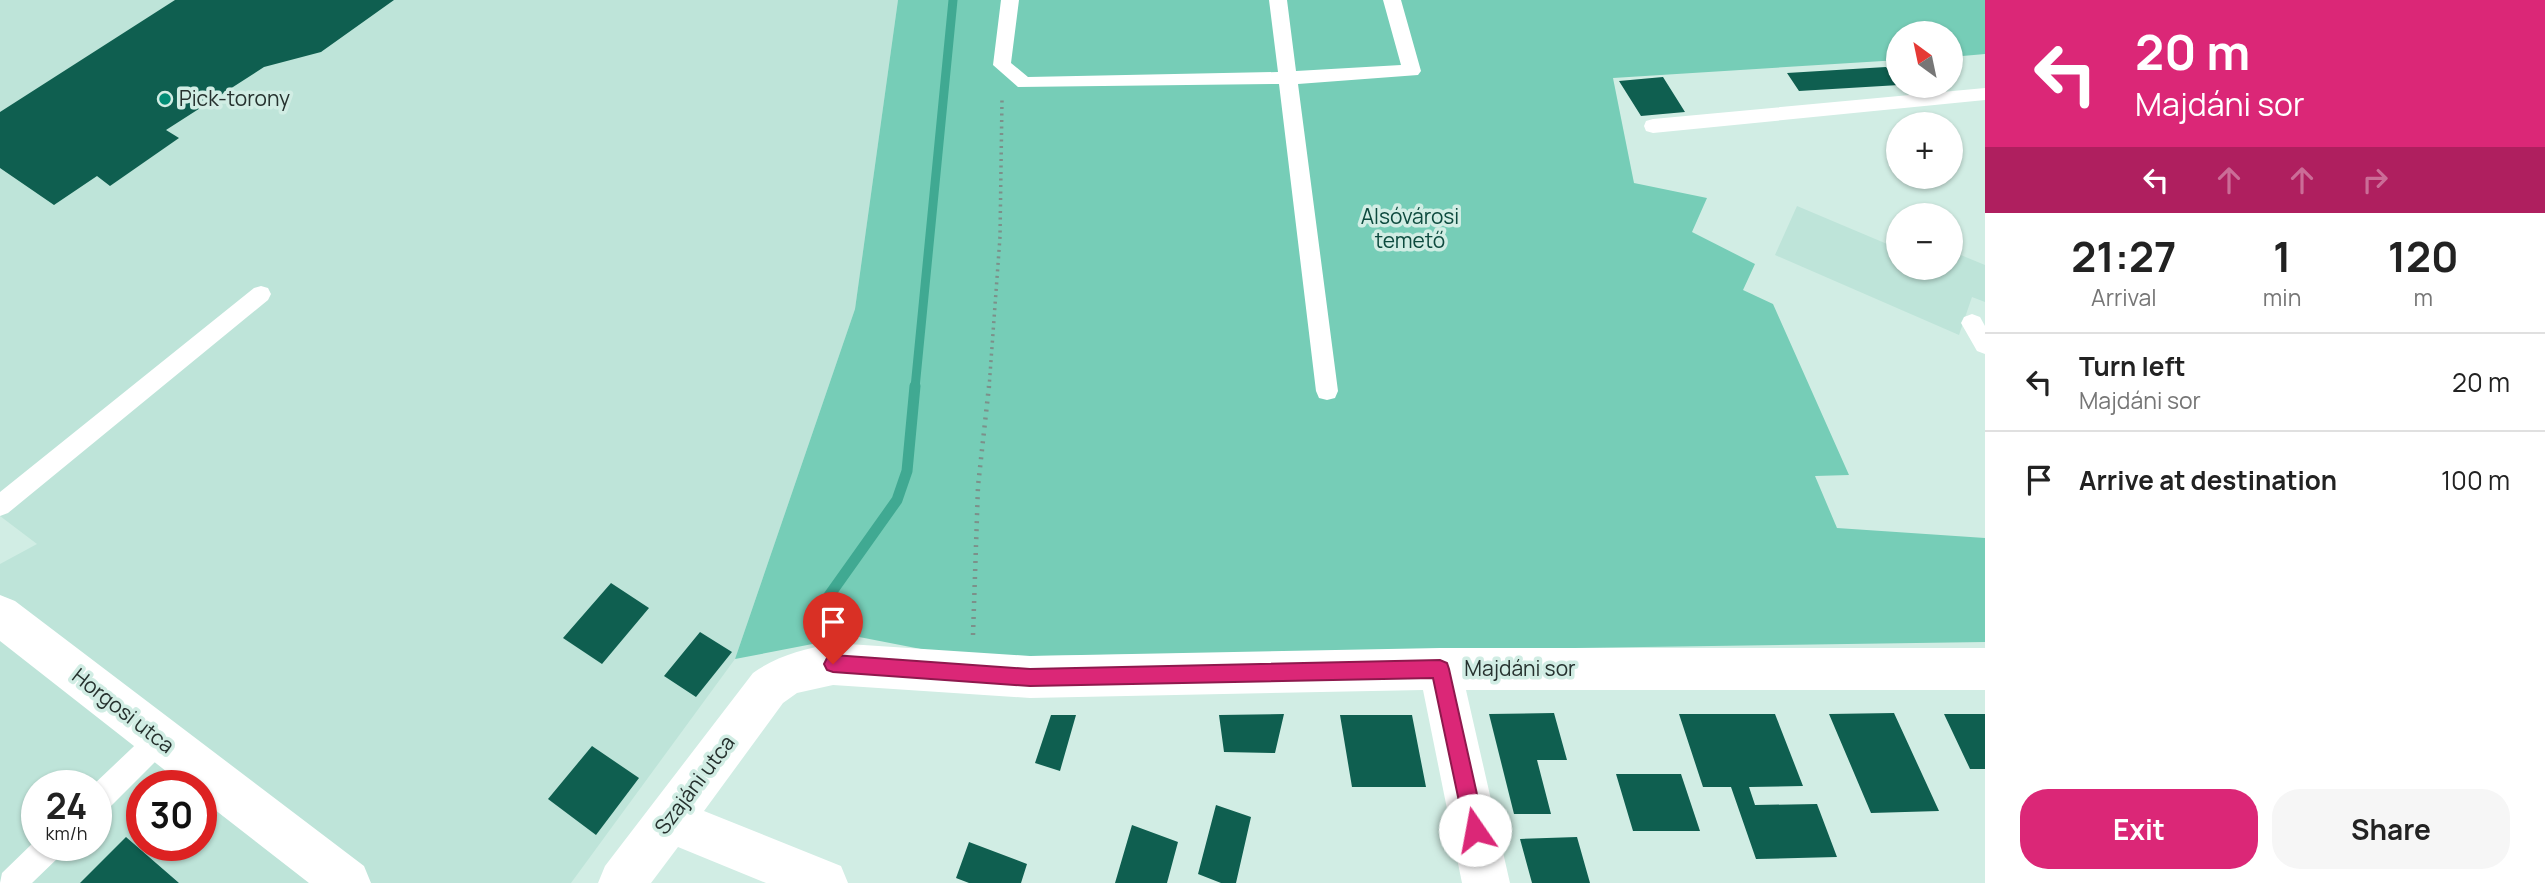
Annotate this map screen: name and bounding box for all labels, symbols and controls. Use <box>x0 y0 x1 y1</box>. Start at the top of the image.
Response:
text: 20 m <box>2135 18 2250 85</box>
north arrow <box>1886 21 1964 98</box>
map controls <box>1886 21 1963 280</box>
icon: left <box>2020 28 2111 119</box>
text: Majdáni sor <box>2135 82 2305 126</box>
place label: Pick-torony <box>179 84 290 112</box>
marker: Pick-torony <box>157 91 173 107</box>
button: + <box>1886 112 1963 189</box>
icon: left <box>2137 161 2175 199</box>
icon: ahead <box>2210 161 2248 199</box>
icon: ahead <box>2283 161 2321 199</box>
icon: right <box>2356 161 2394 199</box>
park label: Alsóvárosi temető <box>1361 202 1459 254</box>
button: − <box>1886 203 1963 280</box>
text: 21:27 <box>2071 227 2177 285</box>
text: 1 <box>2273 227 2291 285</box>
text: 120 <box>2388 227 2459 285</box>
text: Arrival <box>2091 281 2157 313</box>
text: min <box>2263 281 2301 313</box>
text: m <box>2413 281 2433 313</box>
text: Turn left <box>2079 348 2186 384</box>
icon: left <box>2020 363 2058 401</box>
text: 20 m <box>2452 364 2510 400</box>
text: Majdáni sor <box>2079 384 2201 416</box>
icon: arrive <box>2020 461 2058 499</box>
text: Arrive at destination <box>2079 462 2337 498</box>
text: 100 m <box>2441 462 2510 498</box>
pin <box>803 592 863 664</box>
icon: arrive <box>814 603 852 641</box>
street label: Majdáni sor <box>1464 654 1576 682</box>
street label: Horgosi utca <box>67 661 181 759</box>
street label: Szajáni utca <box>648 729 741 840</box>
speed limit sign: 30 <box>126 770 217 861</box>
text: 24 <box>46 782 87 830</box>
button: Exit <box>2020 789 2258 869</box>
button: Share <box>2272 789 2510 869</box>
position arrow <box>1438 793 1512 867</box>
text: km/h <box>46 821 87 845</box>

